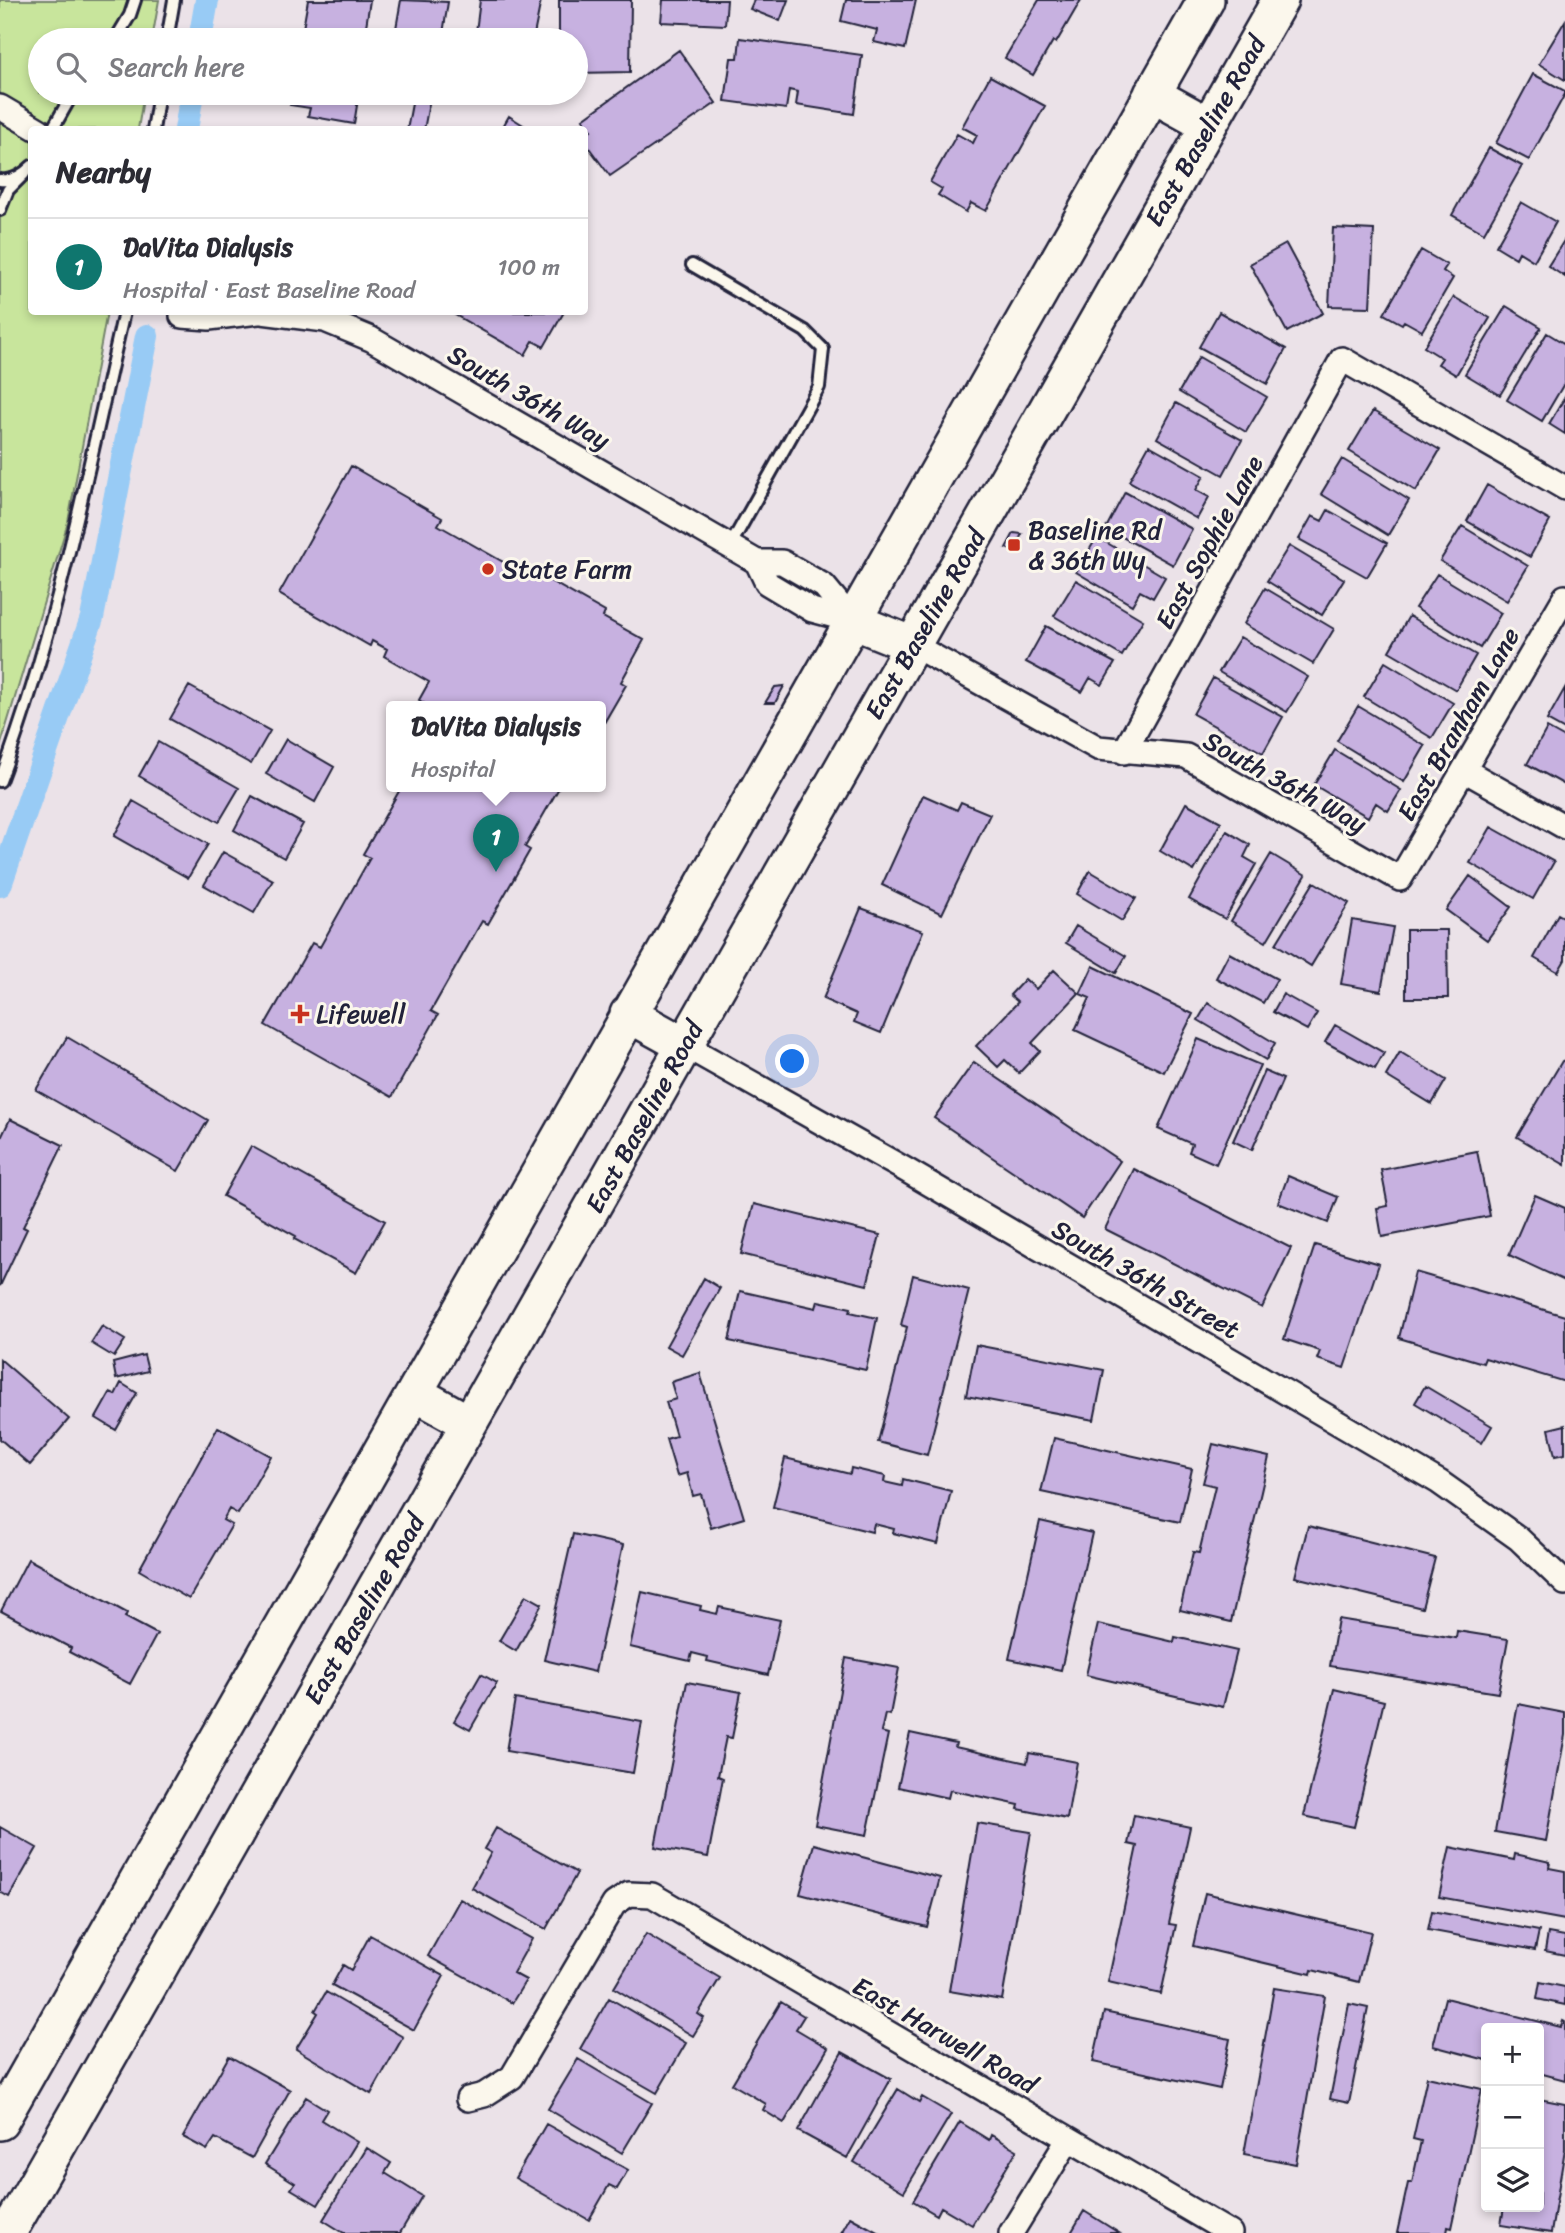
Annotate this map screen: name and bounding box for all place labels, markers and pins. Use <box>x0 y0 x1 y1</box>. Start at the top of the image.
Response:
place label: Baseline Rd & 36th Wy <box>1028 507 1163 583</box>
marker: Baseline Rd & 36th Wy <box>1006 537 1022 553</box>
place label: State Farm <box>502 546 632 592</box>
marker: State Farm <box>480 561 496 577</box>
pin: 1 <box>473 814 519 872</box>
place label: Lifewell <box>316 991 406 1037</box>
marker: Lifewell <box>290 1004 310 1024</box>

